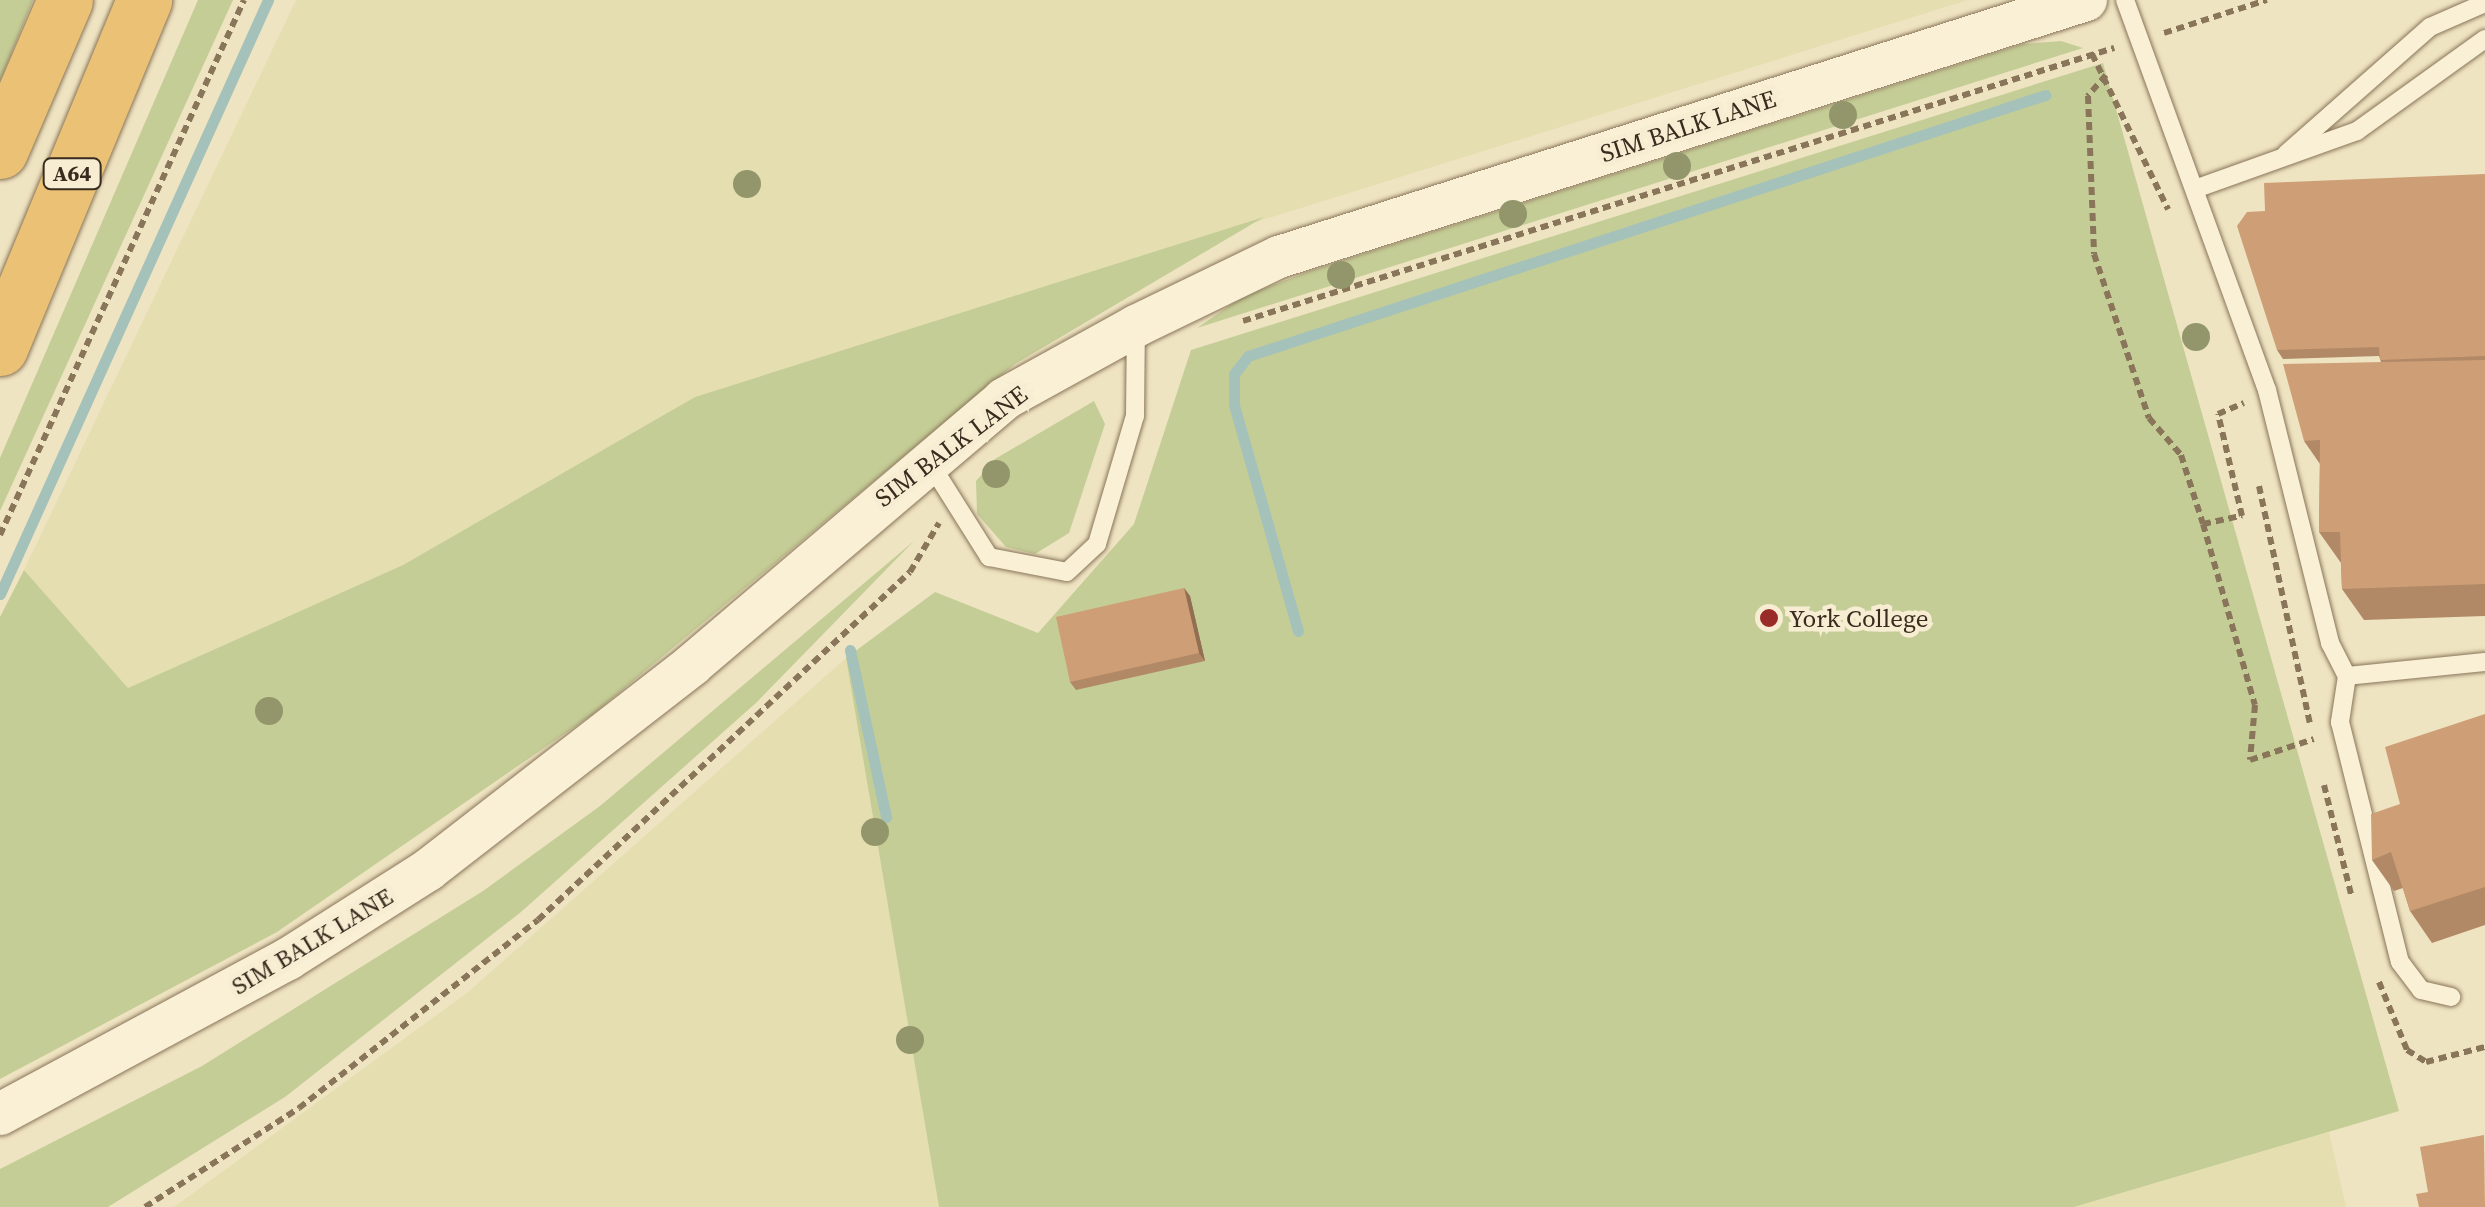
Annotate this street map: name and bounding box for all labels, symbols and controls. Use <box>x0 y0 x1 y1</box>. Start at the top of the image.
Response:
street label: SIM BALK LANE <box>1596 83 1780 169</box>
road number: A64 <box>42 157 102 191</box>
street label: SIM BALK LANE <box>869 379 1033 513</box>
place label: York College <box>1789 603 1928 633</box>
marker: York College <box>1758 607 1780 629</box>
street label: SIM BALK LANE <box>226 881 398 1001</box>

